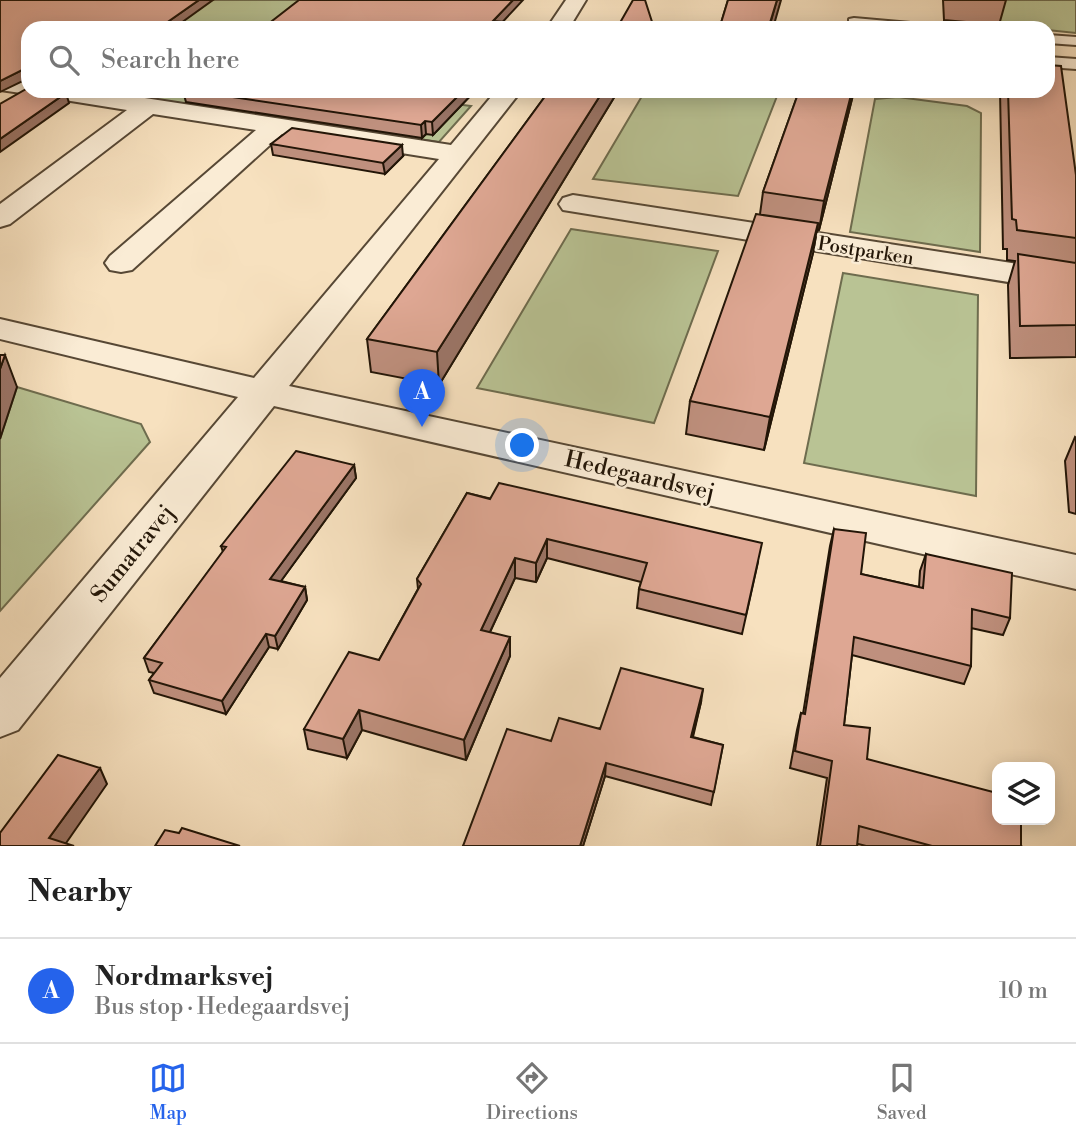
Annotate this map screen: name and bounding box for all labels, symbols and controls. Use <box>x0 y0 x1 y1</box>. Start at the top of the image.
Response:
search box <box>21 21 1055 98</box>
icon: search <box>45 41 83 79</box>
text: Search here <box>101 44 240 76</box>
street label: Postparken <box>816 232 916 270</box>
pin: A <box>399 369 445 427</box>
your location <box>505 428 539 462</box>
street label: Hedegaardsvej <box>562 445 718 507</box>
street label: Sumatravej <box>85 499 181 608</box>
map controls <box>992 762 1055 825</box>
button: layers <box>992 762 1055 825</box>
text: Nearby <box>28 873 132 911</box>
text: Nordmarksvej <box>95 961 273 993</box>
text: A <box>43 977 59 1005</box>
text: 10 m <box>999 977 1048 1005</box>
text: Bus stop · Hedegaardsvej <box>95 993 350 1021</box>
tab: Map <box>149 1059 187 1125</box>
tab: Directions <box>486 1059 578 1125</box>
tab: Saved <box>877 1059 927 1125</box>

